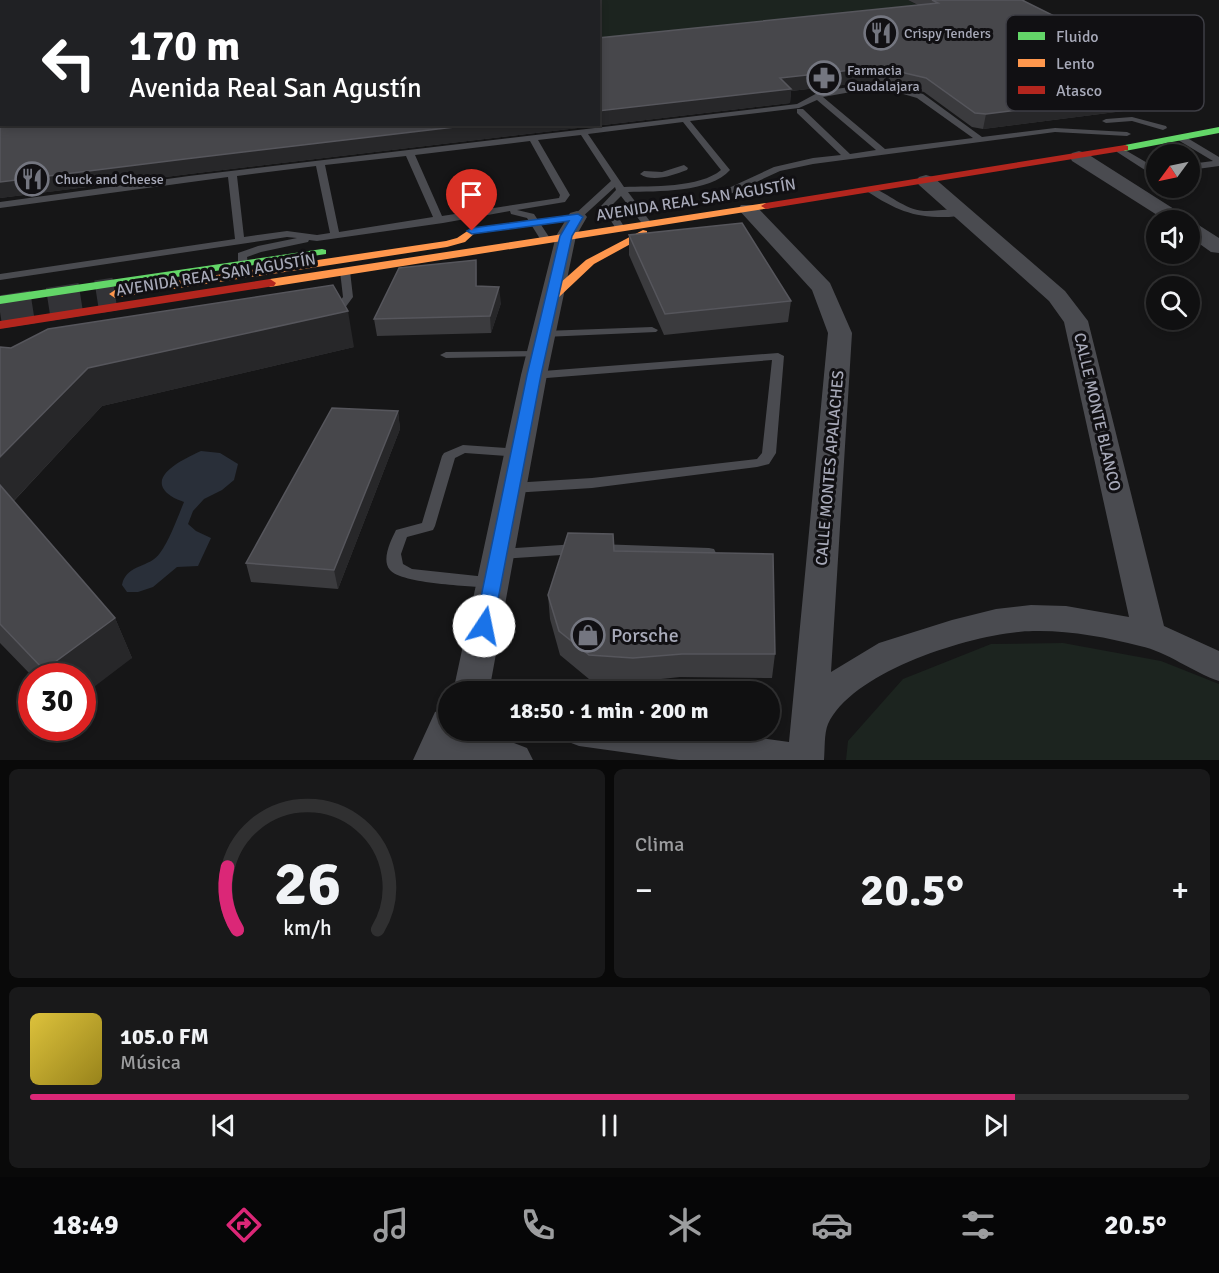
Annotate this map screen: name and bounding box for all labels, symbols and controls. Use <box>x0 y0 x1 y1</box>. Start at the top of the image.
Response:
restaurant icon: Crispy Tenders <box>863 15 899 51</box>
legend <box>1006 15 1204 111</box>
text: 170 m <box>129 21 240 72</box>
icon: left <box>30 24 108 102</box>
place label: Crispy Tenders <box>904 25 991 42</box>
text: Fluido <box>1056 27 1099 47</box>
text: Lento <box>1056 54 1094 74</box>
pharmacy icon: Farmacia Guadalajara <box>806 60 842 96</box>
place label: Farmacia Guadalajara <box>847 62 920 95</box>
text: Avenida Real San Agustín <box>129 72 422 105</box>
text: Atasco <box>1056 81 1102 101</box>
north arrow <box>1146 144 1200 198</box>
map controls <box>1146 144 1200 330</box>
restaurant icon: Chuck and Cheese <box>14 161 50 197</box>
pin <box>446 169 497 231</box>
place label: Chuck and Cheese <box>55 171 164 188</box>
street label: AVENIDA REAL SAN AGUSTÍN <box>595 174 797 226</box>
icon: arrive <box>455 178 488 211</box>
button: sound <box>1146 210 1200 264</box>
street label: AVENIDA REAL SAN AGUSTÍN <box>115 249 317 301</box>
button: search <box>1146 276 1200 330</box>
street label: CALLE MONTE BLANCO <box>1069 331 1125 493</box>
street label: CALLE MONTES APALACHES <box>812 369 849 566</box>
position arrow <box>452 594 516 658</box>
shop icon: Porsche <box>570 617 606 653</box>
place label: Porsche <box>611 623 679 648</box>
speed limit sign: 30 <box>18 663 96 741</box>
text: 18:50 · 1 min · 200 m <box>509 697 709 724</box>
text: Clima <box>635 832 684 857</box>
text: 26 <box>273 845 341 922</box>
text: 20.5° <box>860 863 964 918</box>
text: − <box>635 870 653 911</box>
text: + <box>1171 870 1189 911</box>
text: km/h <box>283 916 331 942</box>
text: 105.0 FM <box>120 1023 209 1050</box>
text: Música <box>120 1050 181 1075</box>
icon: previous <box>207 1109 240 1142</box>
icon: pause <box>593 1109 626 1142</box>
icon: next <box>979 1109 1012 1142</box>
icon: directions <box>223 1204 265 1246</box>
icon: music <box>370 1204 412 1246</box>
icon: phone <box>517 1204 559 1246</box>
icon: climate <box>664 1204 706 1246</box>
icon: car <box>811 1204 853 1246</box>
icon: filters <box>957 1204 999 1246</box>
text: 18:49 <box>52 1209 119 1242</box>
text: 20.5° <box>1104 1209 1167 1242</box>

